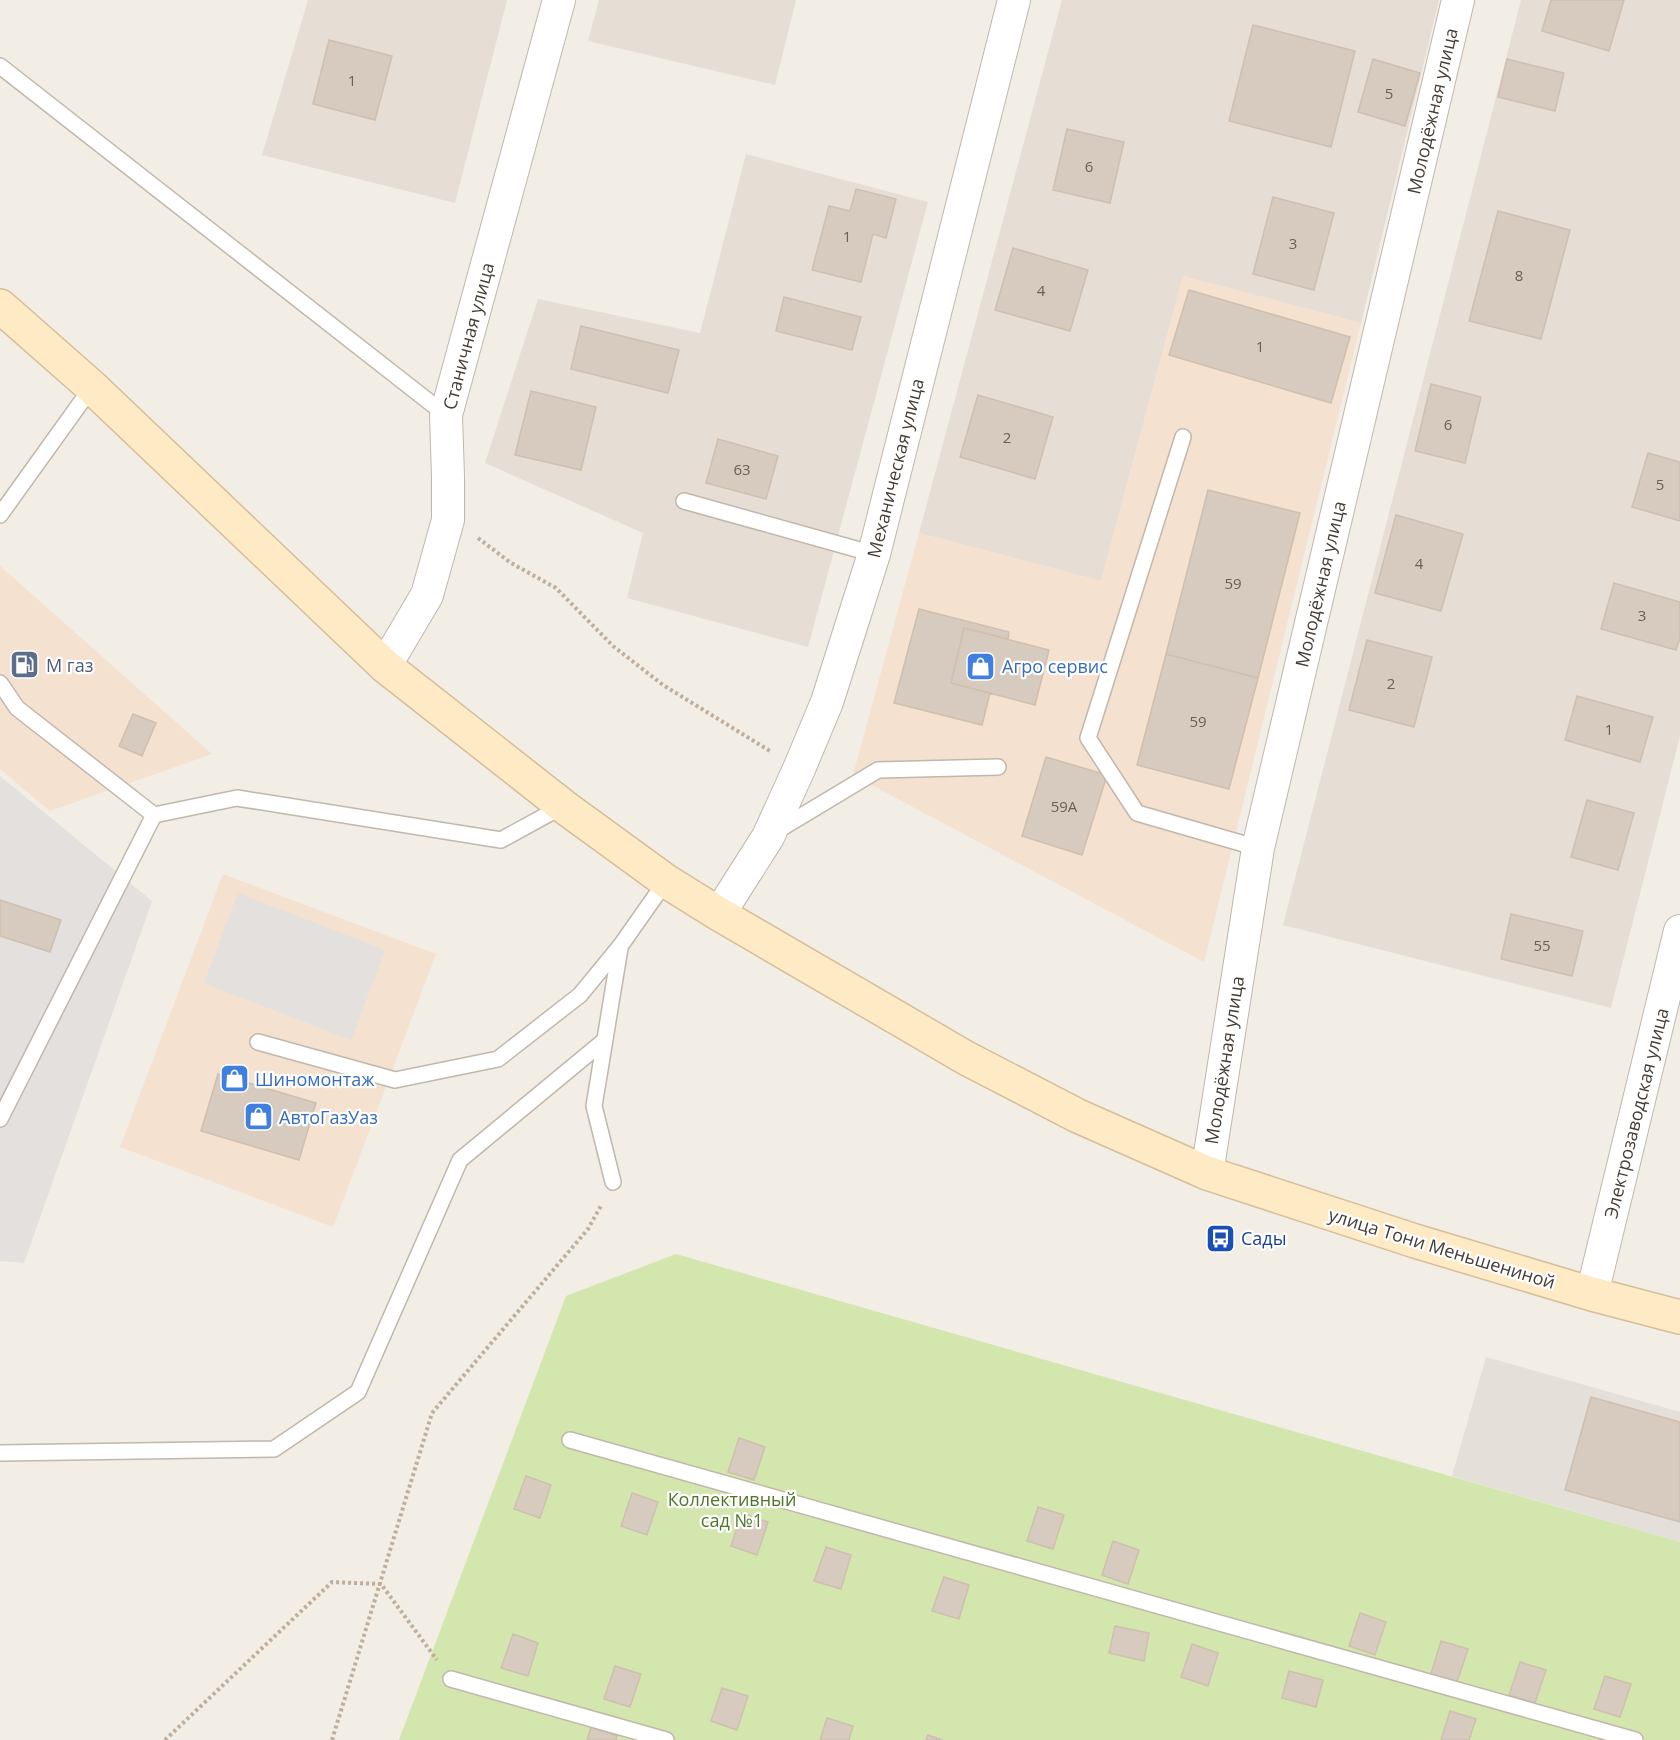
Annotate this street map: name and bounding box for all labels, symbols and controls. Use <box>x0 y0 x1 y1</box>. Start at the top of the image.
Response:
street label: Молодёжная улица <box>1401 26 1463 196</box>
house number: 1 <box>348 70 356 90</box>
house number: 5 <box>1385 83 1393 103</box>
house number: 6 <box>1085 156 1093 176</box>
house number: 1 <box>843 226 851 246</box>
house number: 3 <box>1289 233 1297 253</box>
street label: Станичная улица <box>437 260 499 412</box>
house number: 8 <box>1515 265 1523 285</box>
house number: 4 <box>1037 280 1046 300</box>
house number: 1 <box>1256 336 1264 356</box>
street label: Механическая улица <box>861 376 929 560</box>
house number: 6 <box>1444 414 1452 434</box>
house number: 2 <box>1003 427 1011 447</box>
house number: 63 <box>733 459 751 479</box>
house number: 5 <box>1656 474 1664 494</box>
street label: Молодёжная улица <box>1289 499 1351 669</box>
house number: 4 <box>1415 553 1424 573</box>
house number: 59 <box>1224 573 1242 593</box>
house number: 3 <box>1638 605 1646 625</box>
fuel station icon: М газ <box>9 649 41 681</box>
shop icon: Агро сервис <box>965 650 997 682</box>
place label: М газ <box>46 653 93 677</box>
place label: Агро сервис <box>1002 654 1108 678</box>
house number: 2 <box>1387 673 1395 693</box>
house number: 59 <box>1189 711 1207 731</box>
house number: 1 <box>1605 719 1613 739</box>
house number: 59А <box>1051 796 1078 816</box>
house number: 55 <box>1533 935 1551 955</box>
street label: Молодёжная улица <box>1199 974 1249 1146</box>
street label: Электрозаводская улица <box>1598 1005 1674 1221</box>
shop icon: Шиномонтаж <box>218 1063 250 1095</box>
place label: Шиномонтаж <box>255 1067 375 1091</box>
shop icon: АвтоГазУаз <box>242 1101 274 1133</box>
place label: АвтоГазУаз <box>279 1105 378 1129</box>
street label: улица Тони Меньшениной <box>1326 1202 1558 1294</box>
bus stop icon: Сады <box>1204 1222 1236 1254</box>
place label: Сады <box>1241 1226 1287 1250</box>
park label: Коллективный сад №1 <box>668 1487 796 1532</box>

